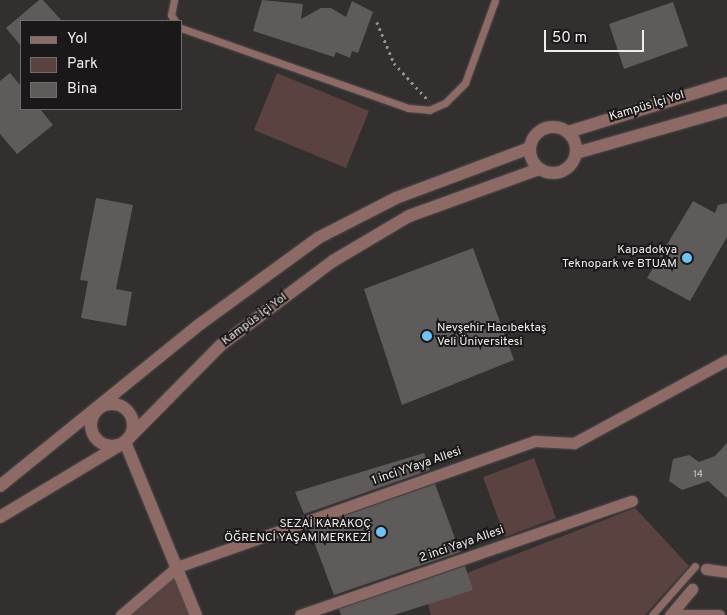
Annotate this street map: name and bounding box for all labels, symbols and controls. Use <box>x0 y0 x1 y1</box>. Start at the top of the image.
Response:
legend <box>20 20 182 110</box>
scale bar <box>547 20 647 52</box>
text: 50 m <box>552 29 587 48</box>
text: Yol <box>67 30 88 49</box>
text: Park <box>67 55 98 74</box>
text: Bina <box>67 80 97 99</box>
street label: Kampüs İçi Yol <box>608 89 686 125</box>
place label: Kapadokya Teknopark ve BTUAM <box>562 244 677 272</box>
marker: Kapadokya Teknopark ve BTUAM <box>681 252 693 264</box>
street label: Kampüs İçi Yol <box>219 291 291 349</box>
place label: Nevşehir Hacıbektaş Veli Üniversitesi <box>437 322 546 350</box>
marker: Nevşehir Hacıbektaş Veli Üniversitesi <box>421 330 433 342</box>
street label: 1 inci YYaya Allesi <box>370 445 464 489</box>
house number: 14 <box>693 469 703 481</box>
place label: SEZAİ KARAKOÇ ÖĞRENCİ YAŞAM MERKEZİ <box>224 518 371 546</box>
street label: 2 inci Yaya Allesi <box>417 524 507 566</box>
marker: SEZAİ KARAKOÇ ÖĞRENCİ YAŞAM MERKEZİ <box>375 526 387 538</box>

